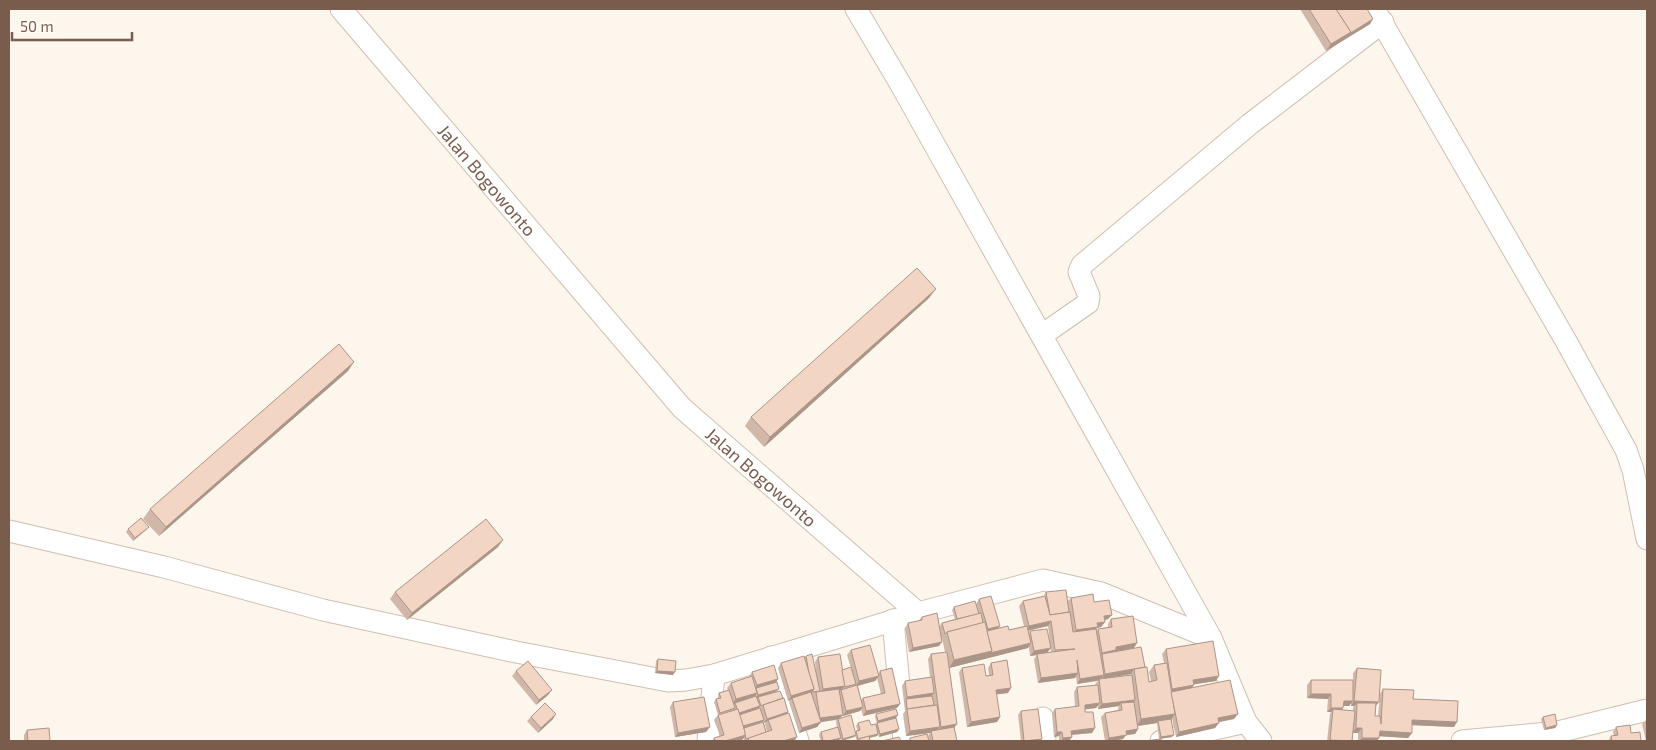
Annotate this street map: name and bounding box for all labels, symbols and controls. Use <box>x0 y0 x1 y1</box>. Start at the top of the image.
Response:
scale bar <box>12 10 132 42</box>
text: 50 m <box>20 17 54 35</box>
street label: Jalan Bogowonto <box>433 120 541 240</box>
street label: Jalan Bogowonto <box>701 423 821 531</box>

